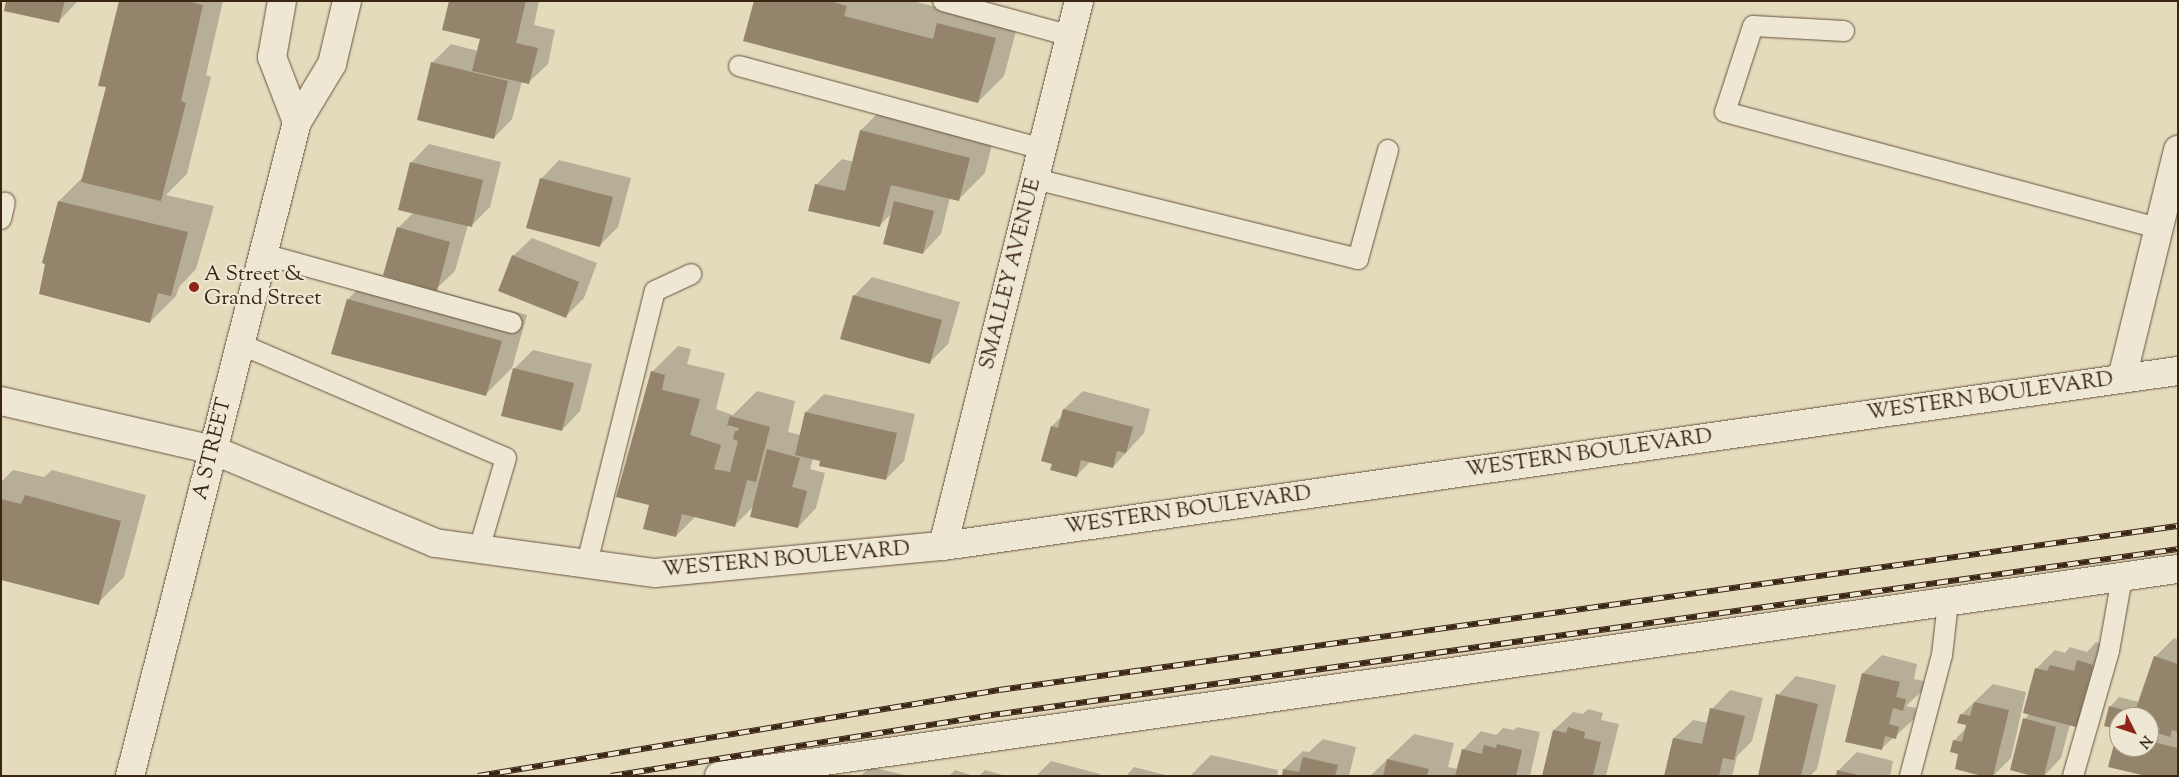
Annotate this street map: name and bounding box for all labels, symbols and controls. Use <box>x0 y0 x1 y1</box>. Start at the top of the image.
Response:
street label: SMALLEY AVENUE <box>975 176 1047 372</box>
place label: A Street & Grand Street <box>204 262 321 312</box>
marker: A Street & Grand Street <box>188 281 200 293</box>
street label: WESTERN BOULEVARD <box>1865 367 2115 427</box>
street label: A STREET <box>188 395 238 503</box>
street label: WESTERN BOULEVARD <box>1464 424 1714 484</box>
street label: WESTERN BOULEVARD <box>1063 481 1313 541</box>
street label: WESTERN BOULEVARD <box>661 537 911 583</box>
north arrow <box>2109 707 2159 757</box>
text: N <box>2133 730 2156 752</box>

